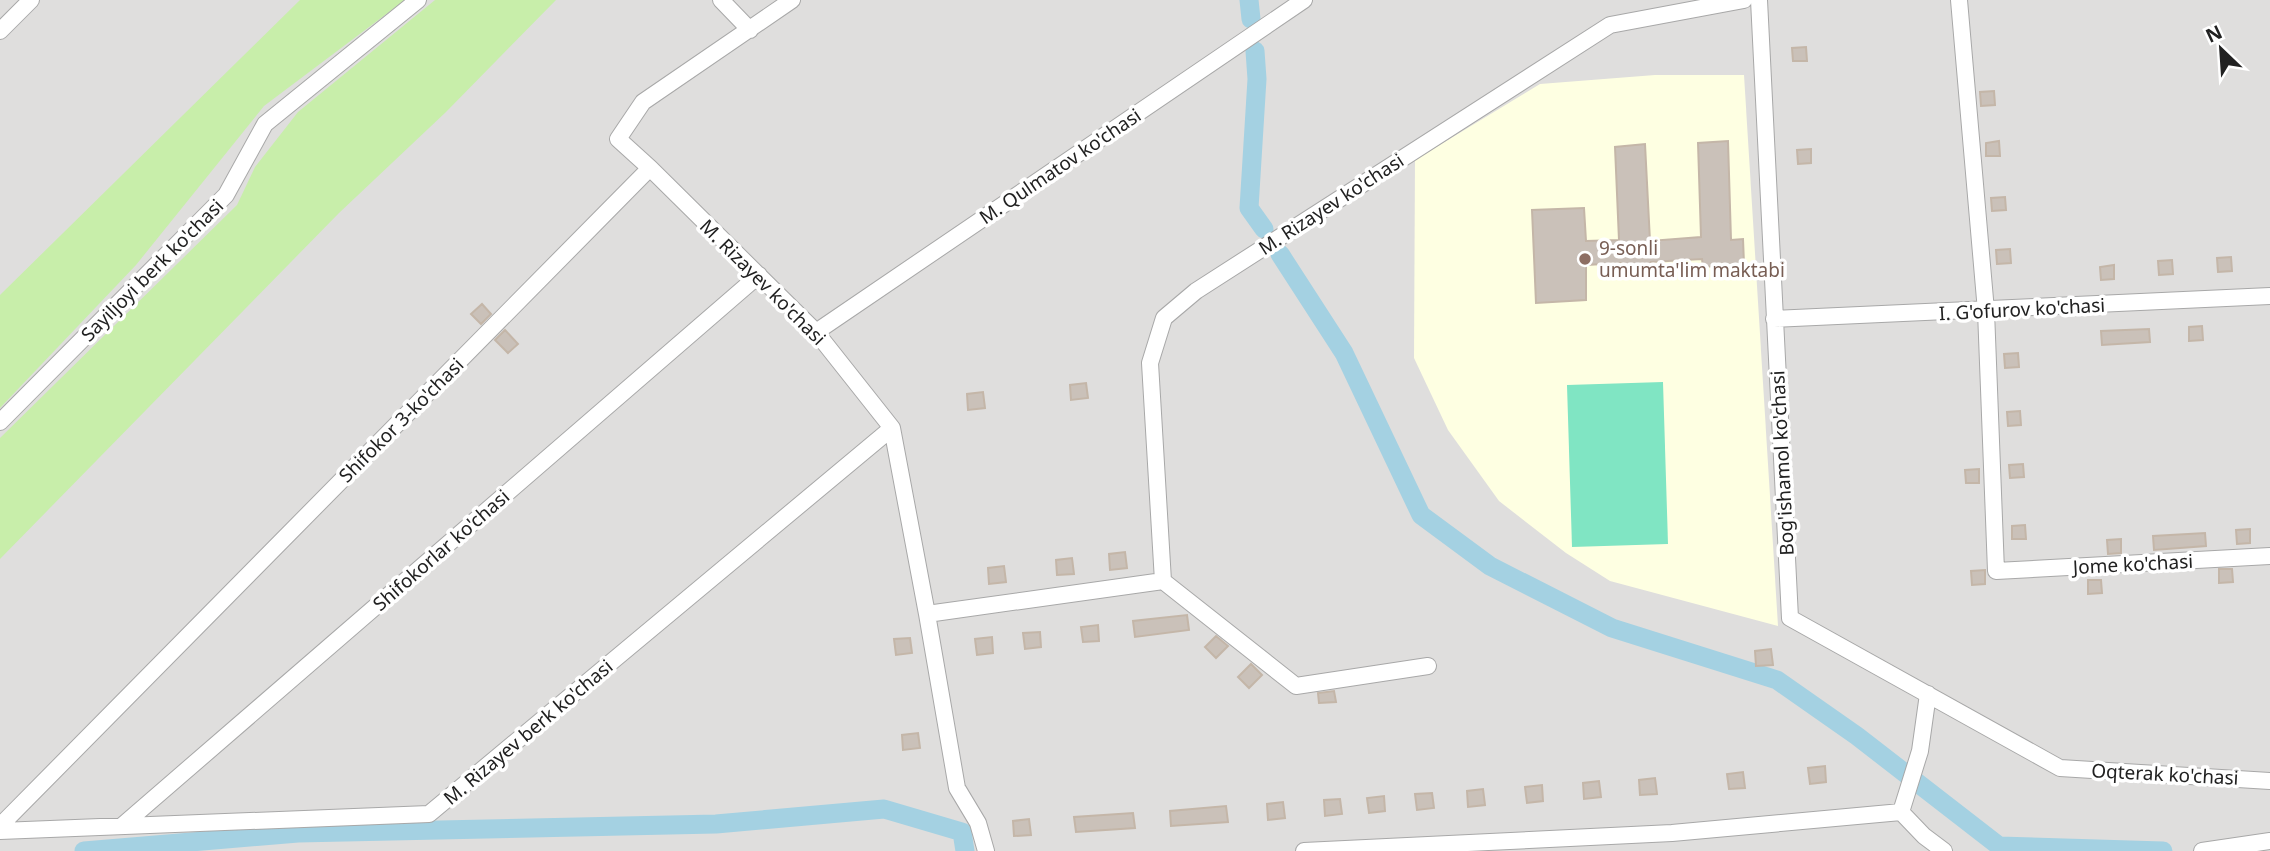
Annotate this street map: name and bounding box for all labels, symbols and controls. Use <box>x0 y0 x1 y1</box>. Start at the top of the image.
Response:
north arrow <box>2186 14 2256 84</box>
text: N <box>2201 19 2226 49</box>
street label: M. Qulmatov ko'chasi <box>974 102 1146 230</box>
street label: M. Rizayev ko'chasi <box>1253 147 1409 261</box>
street label: Sayiljoyi berk ko'chasi <box>75 193 229 347</box>
street label: M. Rizayev ko'chasi <box>694 213 832 351</box>
place label: 9-sonli umumta'lim maktabi <box>1599 235 1785 283</box>
marker: 9-sonli umumta'lim maktabi <box>1577 251 1593 267</box>
street label: I. G'ofurov ko'chasi <box>1938 292 2106 326</box>
street label: Shifokor 3-ko'chasi <box>333 352 469 488</box>
street label: Bog'ishamol ko'chasi <box>1764 370 1800 556</box>
street label: Shifokorlar ko'chasi <box>367 483 515 617</box>
street label: Jome ko'chasi <box>2070 548 2194 580</box>
street label: M. Rizayev berk ko'chasi <box>438 653 618 811</box>
street label: Oqterak ko'chasi <box>2091 757 2239 791</box>

